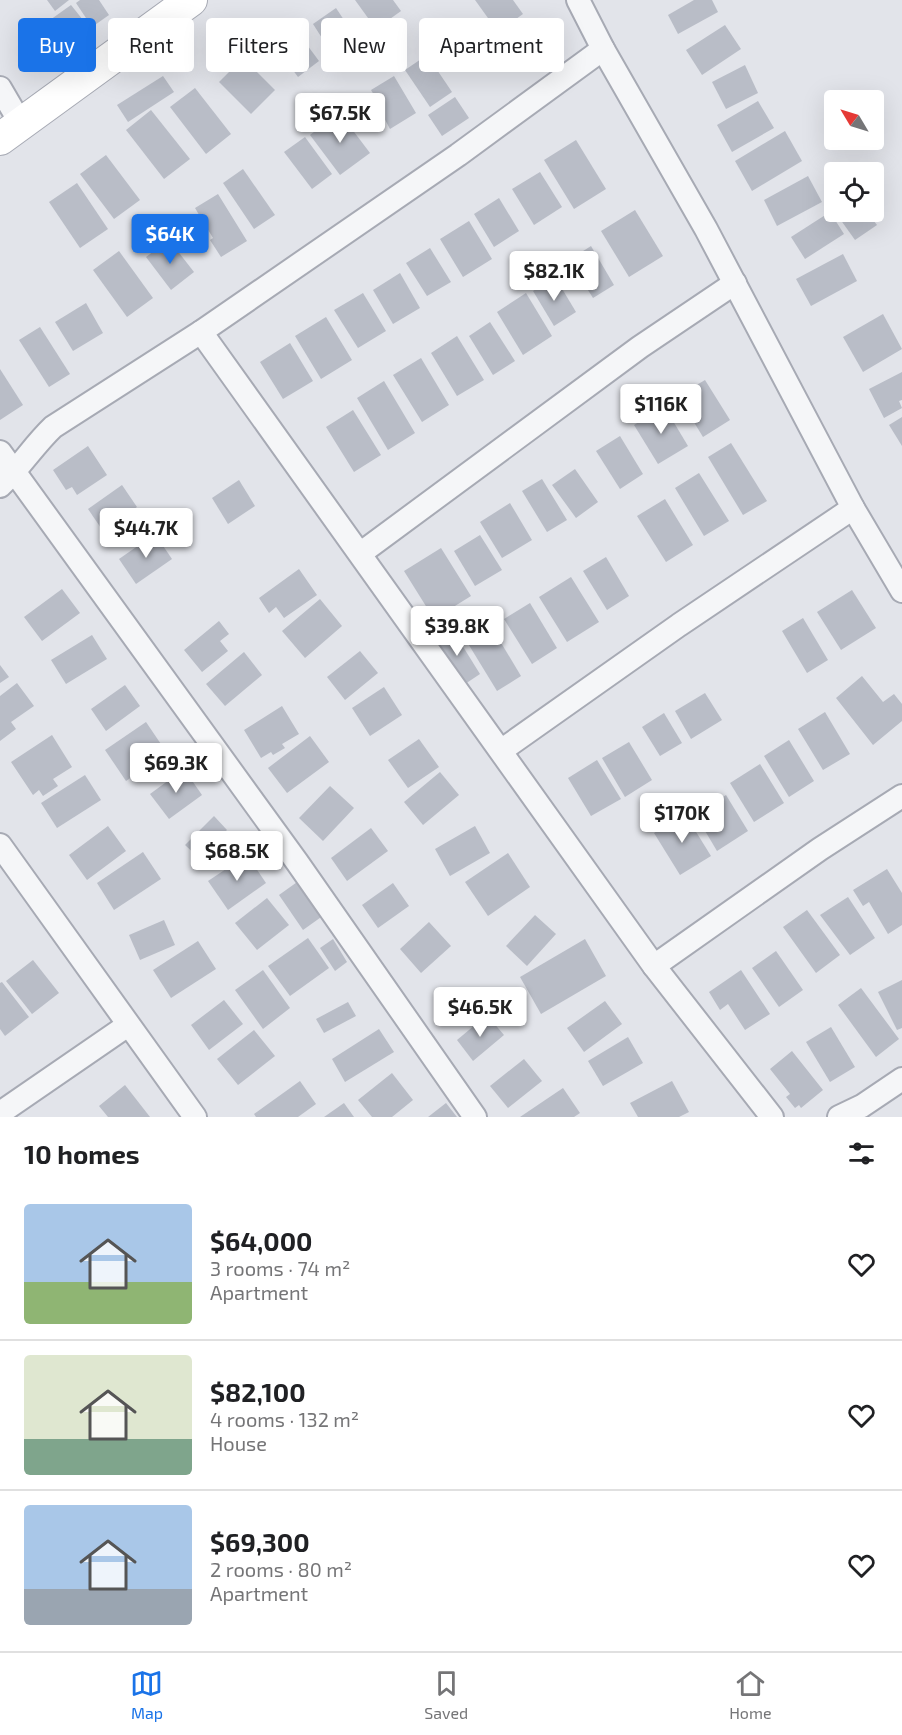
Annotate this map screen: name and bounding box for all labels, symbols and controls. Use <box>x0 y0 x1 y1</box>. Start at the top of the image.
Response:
chip: Buy <box>18 18 96 72</box>
chip: Rent <box>108 18 194 72</box>
chip: Filters <box>206 18 309 72</box>
chip: New <box>321 18 407 72</box>
chip: Apartment <box>419 18 564 72</box>
north arrow <box>824 90 884 150</box>
map controls <box>824 90 884 222</box>
pin: $67.5K <box>291 93 389 144</box>
text: $67.5K <box>309 100 371 124</box>
button: locate <box>824 162 884 222</box>
pin: $64K <box>134 214 206 265</box>
text: $64K <box>146 221 194 245</box>
pin: $82.1K <box>505 251 603 302</box>
text: $82.1K <box>523 258 585 282</box>
pin: $116K <box>619 384 703 435</box>
text: $116K <box>634 391 688 415</box>
pin: $44.7K <box>97 508 195 559</box>
text: $44.7K <box>114 515 178 539</box>
pin: $39.8K <box>408 606 506 657</box>
text: $39.8K <box>425 613 489 637</box>
pin: $69.3K <box>127 743 225 794</box>
text: $69.3K <box>144 750 208 774</box>
pin: $170K <box>640 793 724 844</box>
text: $170K <box>654 800 710 824</box>
pin: $68.5K <box>188 831 286 882</box>
text: $68.5K <box>205 838 269 862</box>
pin: $46.5K <box>431 987 529 1038</box>
text: $46.5K <box>448 994 512 1018</box>
icon: filters <box>845 1137 878 1170</box>
text: 10 homes <box>24 1138 140 1169</box>
text: $64,000 <box>210 1225 313 1256</box>
icon: home <box>72 1228 144 1300</box>
icon: heart <box>845 1248 878 1281</box>
text: 3 rooms · 74 m² <box>210 1256 350 1280</box>
text: Apartment <box>210 1280 308 1304</box>
text: $82,100 <box>210 1376 306 1407</box>
icon: home <box>72 1379 144 1451</box>
icon: heart <box>845 1399 878 1432</box>
text: 4 rooms · 132 m² <box>210 1407 359 1431</box>
text: House <box>210 1431 267 1455</box>
text: $69,300 <box>210 1526 310 1557</box>
icon: home <box>72 1529 144 1601</box>
icon: heart <box>845 1549 878 1582</box>
text: 2 rooms · 80 m² <box>210 1557 352 1581</box>
text: Apartment <box>210 1581 308 1605</box>
tab: Map <box>130 1667 163 1722</box>
tab: Saved <box>424 1667 468 1722</box>
tab: Home <box>729 1667 772 1722</box>

